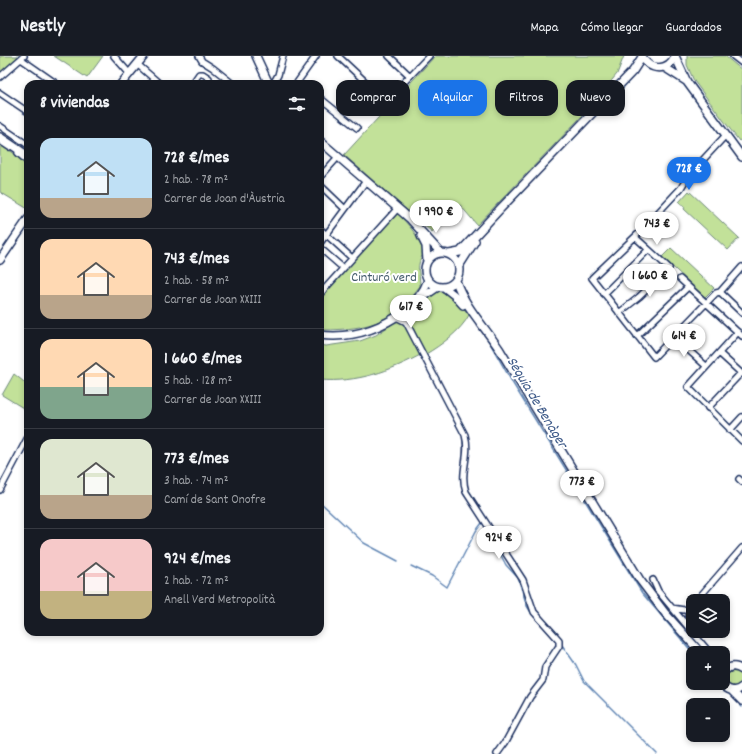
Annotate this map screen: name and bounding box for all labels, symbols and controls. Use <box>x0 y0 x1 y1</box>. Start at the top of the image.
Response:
text: Nestly <box>20 14 65 41</box>
text: Mapa <box>531 18 558 38</box>
text: Cómo llegar <box>580 18 643 38</box>
text: Guardados <box>665 18 722 38</box>
chip: Comprar <box>336 80 410 116</box>
chip: Alquilar <box>418 80 487 116</box>
chip: Filtros <box>495 80 558 116</box>
chip: Nuevo <box>566 80 625 116</box>
text: 8 viviendas <box>40 92 110 116</box>
icon: filters <box>286 93 308 115</box>
text: 728 €/mes <box>164 147 229 171</box>
icon: home <box>72 154 120 202</box>
pin: 728 € <box>661 157 717 191</box>
text: 728 € <box>676 160 702 179</box>
text: 2 hab. · 78 m² <box>164 171 228 190</box>
text: Carrer de Joan d'Àustria <box>164 190 285 209</box>
pin: 1 990 € <box>399 200 473 234</box>
text: 1 990 € <box>418 203 454 222</box>
pin: 743 € <box>629 212 685 246</box>
text: 743 € <box>644 215 670 234</box>
text: 743 €/mes <box>164 248 230 272</box>
icon: home <box>72 255 120 303</box>
pin: 1 660 € <box>613 264 687 298</box>
text: 1 660 € <box>632 267 668 286</box>
park label: Cinturó verd <box>351 268 417 288</box>
text: 2 hab. · 58 m² <box>164 272 229 291</box>
text: Carrer de Joan XXIII <box>164 291 261 310</box>
pin: 617 € <box>383 295 439 329</box>
text: 617 € <box>399 298 423 317</box>
pin: 614 € <box>656 324 712 358</box>
text: 614 € <box>672 327 696 346</box>
text: 1 660 €/mes <box>164 348 242 372</box>
water label: Séquia de Benàger <box>500 353 573 454</box>
icon: home <box>72 355 120 403</box>
text: 5 hab. · 128 m² <box>164 372 232 391</box>
text: Carrer de Joan XXIII <box>164 391 261 410</box>
text: 773 €/mes <box>164 448 229 472</box>
icon: home <box>72 455 120 503</box>
pin: 773 € <box>554 470 610 504</box>
text: 3 hab. · 74 m² <box>164 472 229 491</box>
text: 773 € <box>569 473 595 492</box>
text: Camí de Sant Onofre <box>164 491 266 510</box>
pin: 924 € <box>471 526 527 560</box>
text: 924 € <box>485 529 513 548</box>
text: 924 €/mes <box>164 548 231 572</box>
icon: home <box>72 555 120 603</box>
text: 2 hab. · 72 m² <box>164 572 229 591</box>
text: Anell Verd Metropolità <box>164 591 275 610</box>
map controls <box>686 594 730 742</box>
button: layers <box>686 594 730 638</box>
button: + <box>686 646 730 690</box>
button: − <box>686 698 730 742</box>

